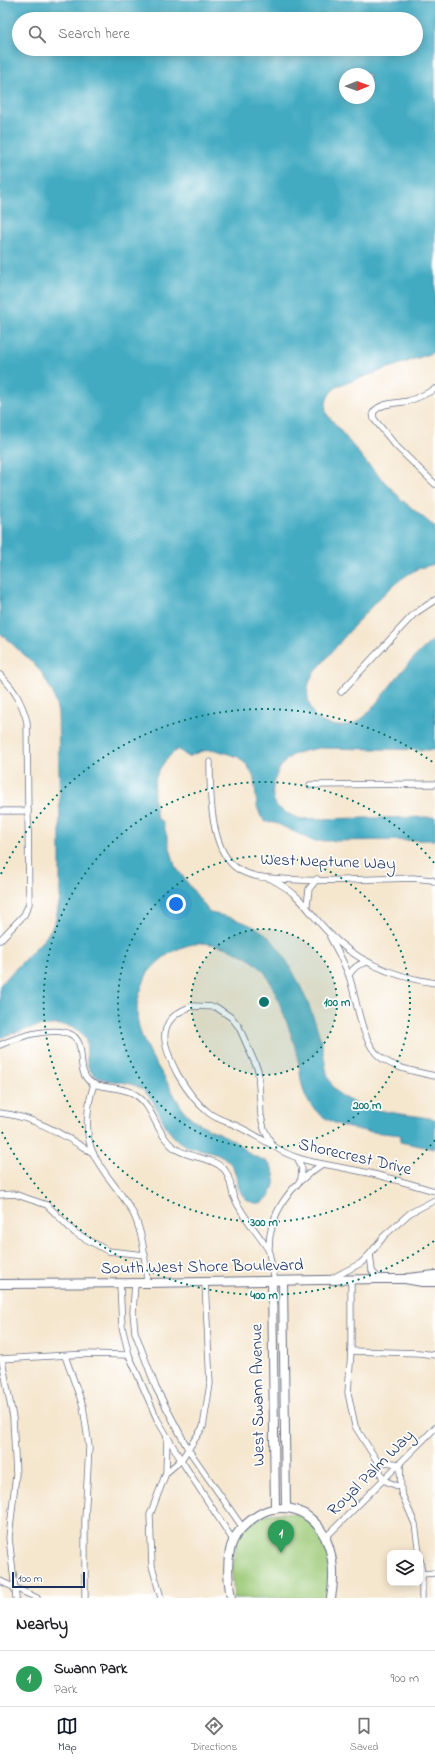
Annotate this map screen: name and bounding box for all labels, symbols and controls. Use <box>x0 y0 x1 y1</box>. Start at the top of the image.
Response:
search box <box>12 12 423 56</box>
icon: search <box>26 23 48 45</box>
text: Search here <box>58 23 130 45</box>
north arrow <box>339 68 375 104</box>
street label: West Neptune Way <box>260 847 396 878</box>
your location <box>166 894 186 914</box>
text: 100 m <box>324 994 351 1012</box>
centre of rings <box>257 995 271 1009</box>
text: 200 m <box>352 1097 382 1115</box>
street label: Shorecrest Drive <box>296 1132 414 1182</box>
text: 300 m <box>249 1214 279 1232</box>
street label: South West Shore Boulevard <box>100 1253 304 1281</box>
text: 400 m <box>249 1287 278 1305</box>
street label: West Swann Avenue <box>244 1323 272 1466</box>
street label: Royal Palm Way <box>322 1424 421 1523</box>
pin: 1 <box>268 1520 294 1553</box>
map controls <box>387 1550 423 1586</box>
button: layers <box>387 1550 423 1586</box>
scale bar <box>12 1570 85 1589</box>
text: 100 m <box>18 1571 42 1587</box>
text: Nearby <box>16 1612 68 1637</box>
text: Swann Park <box>54 1658 127 1680</box>
text: 1 <box>27 1669 31 1688</box>
text: 900 m <box>391 1669 419 1688</box>
text: Park <box>54 1680 78 1699</box>
tab: Map <box>56 1715 78 1755</box>
tab: Directions <box>191 1715 237 1755</box>
tab: Saved <box>350 1715 379 1755</box>

